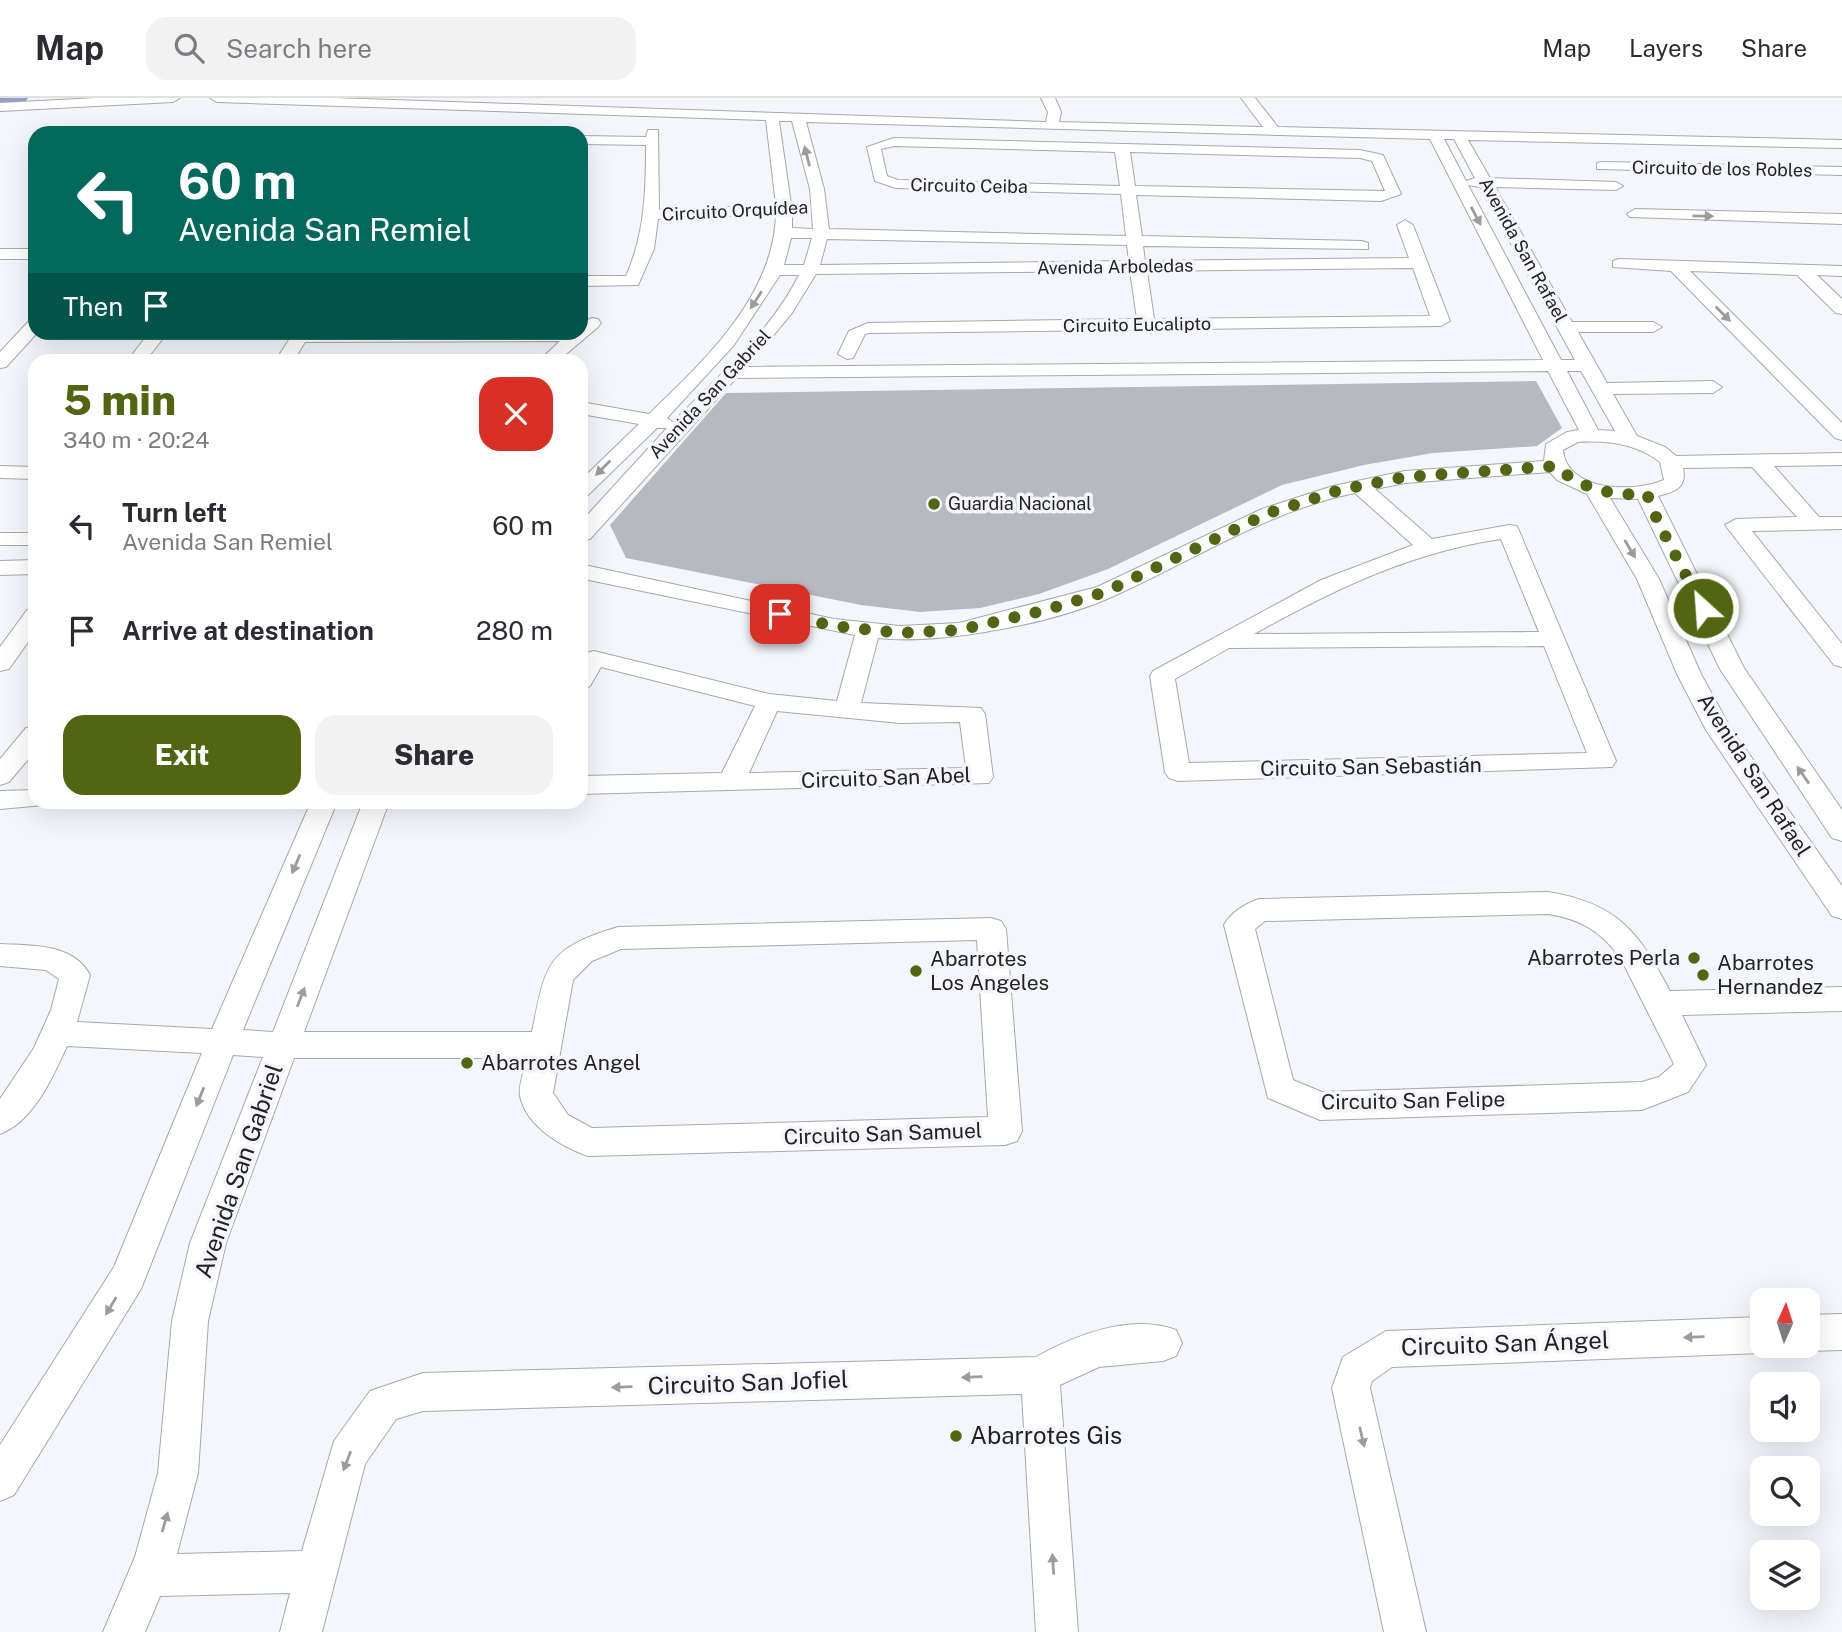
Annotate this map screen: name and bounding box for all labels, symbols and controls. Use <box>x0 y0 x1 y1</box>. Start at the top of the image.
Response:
search box <box>146 17 636 80</box>
text: Map <box>35 29 104 67</box>
icon: search <box>170 29 208 67</box>
text: Search here <box>226 33 372 64</box>
text: Map <box>1542 34 1591 62</box>
text: Layers <box>1629 34 1703 62</box>
text: Share <box>1741 34 1807 62</box>
one-way arrow <box>801 145 812 167</box>
text: 60 m <box>178 152 297 210</box>
icon: left <box>63 154 154 245</box>
street label: Circuito de los Robles <box>1632 156 1812 181</box>
street label: Circuito Ceiba <box>910 174 1028 197</box>
street label: Avenida San Rafael <box>1475 174 1572 326</box>
street label: Circuito Orquídea <box>661 196 809 225</box>
one-way arrow <box>1471 206 1482 226</box>
one-way arrow <box>1692 210 1714 222</box>
text: Avenida San Remiel <box>178 211 472 248</box>
street label: Avenida Arboledas <box>1037 255 1193 278</box>
icon: arrive <box>137 287 175 325</box>
text: Then <box>63 291 123 322</box>
one-way arrow <box>749 291 762 310</box>
one-way arrow <box>1715 305 1731 322</box>
street label: Circuito Eucalipto <box>1063 313 1211 336</box>
street label: Avenida San Gabriel <box>645 325 775 462</box>
text: 5 min <box>63 375 176 424</box>
button: close <box>479 377 553 451</box>
text: 340 m · 20:24 <box>63 426 209 453</box>
one-way arrow <box>595 460 612 477</box>
place label: Guardia Nacional <box>948 493 1092 514</box>
marker: Guardia Nacional <box>926 496 942 512</box>
text: Turn left <box>122 497 227 528</box>
icon: left <box>63 507 101 545</box>
text: 60 m <box>492 510 553 541</box>
text: Avenida San Remiel <box>122 528 333 555</box>
one-way arrow <box>1623 539 1636 558</box>
position arrow <box>1666 571 1740 645</box>
pin <box>750 584 810 644</box>
icon: arrive <box>761 595 799 633</box>
icon: arrive <box>63 612 101 650</box>
text: Arrive at destination <box>122 615 374 646</box>
text: 280 m <box>476 615 553 646</box>
street label: Avenida San Rafael <box>1693 689 1816 861</box>
button: Exit <box>63 715 301 795</box>
button: Share <box>315 715 553 795</box>
street label: Circuito San Sebastián <box>1260 752 1482 781</box>
street label: Circuito San Abel <box>801 762 971 793</box>
one-way arrow <box>1796 766 1810 784</box>
one-way arrow <box>290 853 301 874</box>
place label: Abarrotes Perla <box>1527 945 1680 970</box>
place label: Abarrotes Los Angeles <box>930 946 1049 995</box>
marker: Abarrotes Perla <box>1686 950 1702 966</box>
place label: Abarrotes Hernandez <box>1717 950 1823 999</box>
marker: Abarrotes Los Angeles <box>908 963 924 979</box>
marker: Abarrotes Hernandez <box>1695 967 1711 983</box>
one-way arrow <box>296 987 307 1008</box>
place label: Abarrotes Angel <box>481 1050 641 1075</box>
marker: Abarrotes Angel <box>459 1055 475 1071</box>
street label: Avenida San Gabriel <box>188 1060 288 1281</box>
one-way arrow <box>195 1086 206 1107</box>
street label: Circuito San Felipe <box>1321 1086 1505 1115</box>
street label: Circuito San Samuel <box>783 1118 983 1149</box>
north arrow <box>1750 1288 1820 1358</box>
map controls <box>1750 1288 1820 1610</box>
one-way arrow <box>104 1296 117 1315</box>
street label: Circuito San Ángel <box>1400 1325 1610 1361</box>
one-way arrow <box>1683 1332 1705 1343</box>
street label: Circuito San Jofiel <box>647 1365 849 1399</box>
one-way arrow <box>961 1372 983 1383</box>
button: sound <box>1750 1372 1820 1442</box>
one-way arrow <box>611 1381 633 1392</box>
place label: Abarrotes Gis <box>970 1421 1122 1449</box>
one-way arrow <box>1356 1426 1367 1448</box>
marker: Abarrotes Gis <box>948 1428 964 1444</box>
one-way arrow <box>342 1451 353 1472</box>
button: search <box>1750 1456 1820 1526</box>
one-way arrow <box>160 1511 170 1532</box>
button: layers <box>1750 1540 1820 1610</box>
one-way arrow <box>1047 1553 1058 1575</box>

